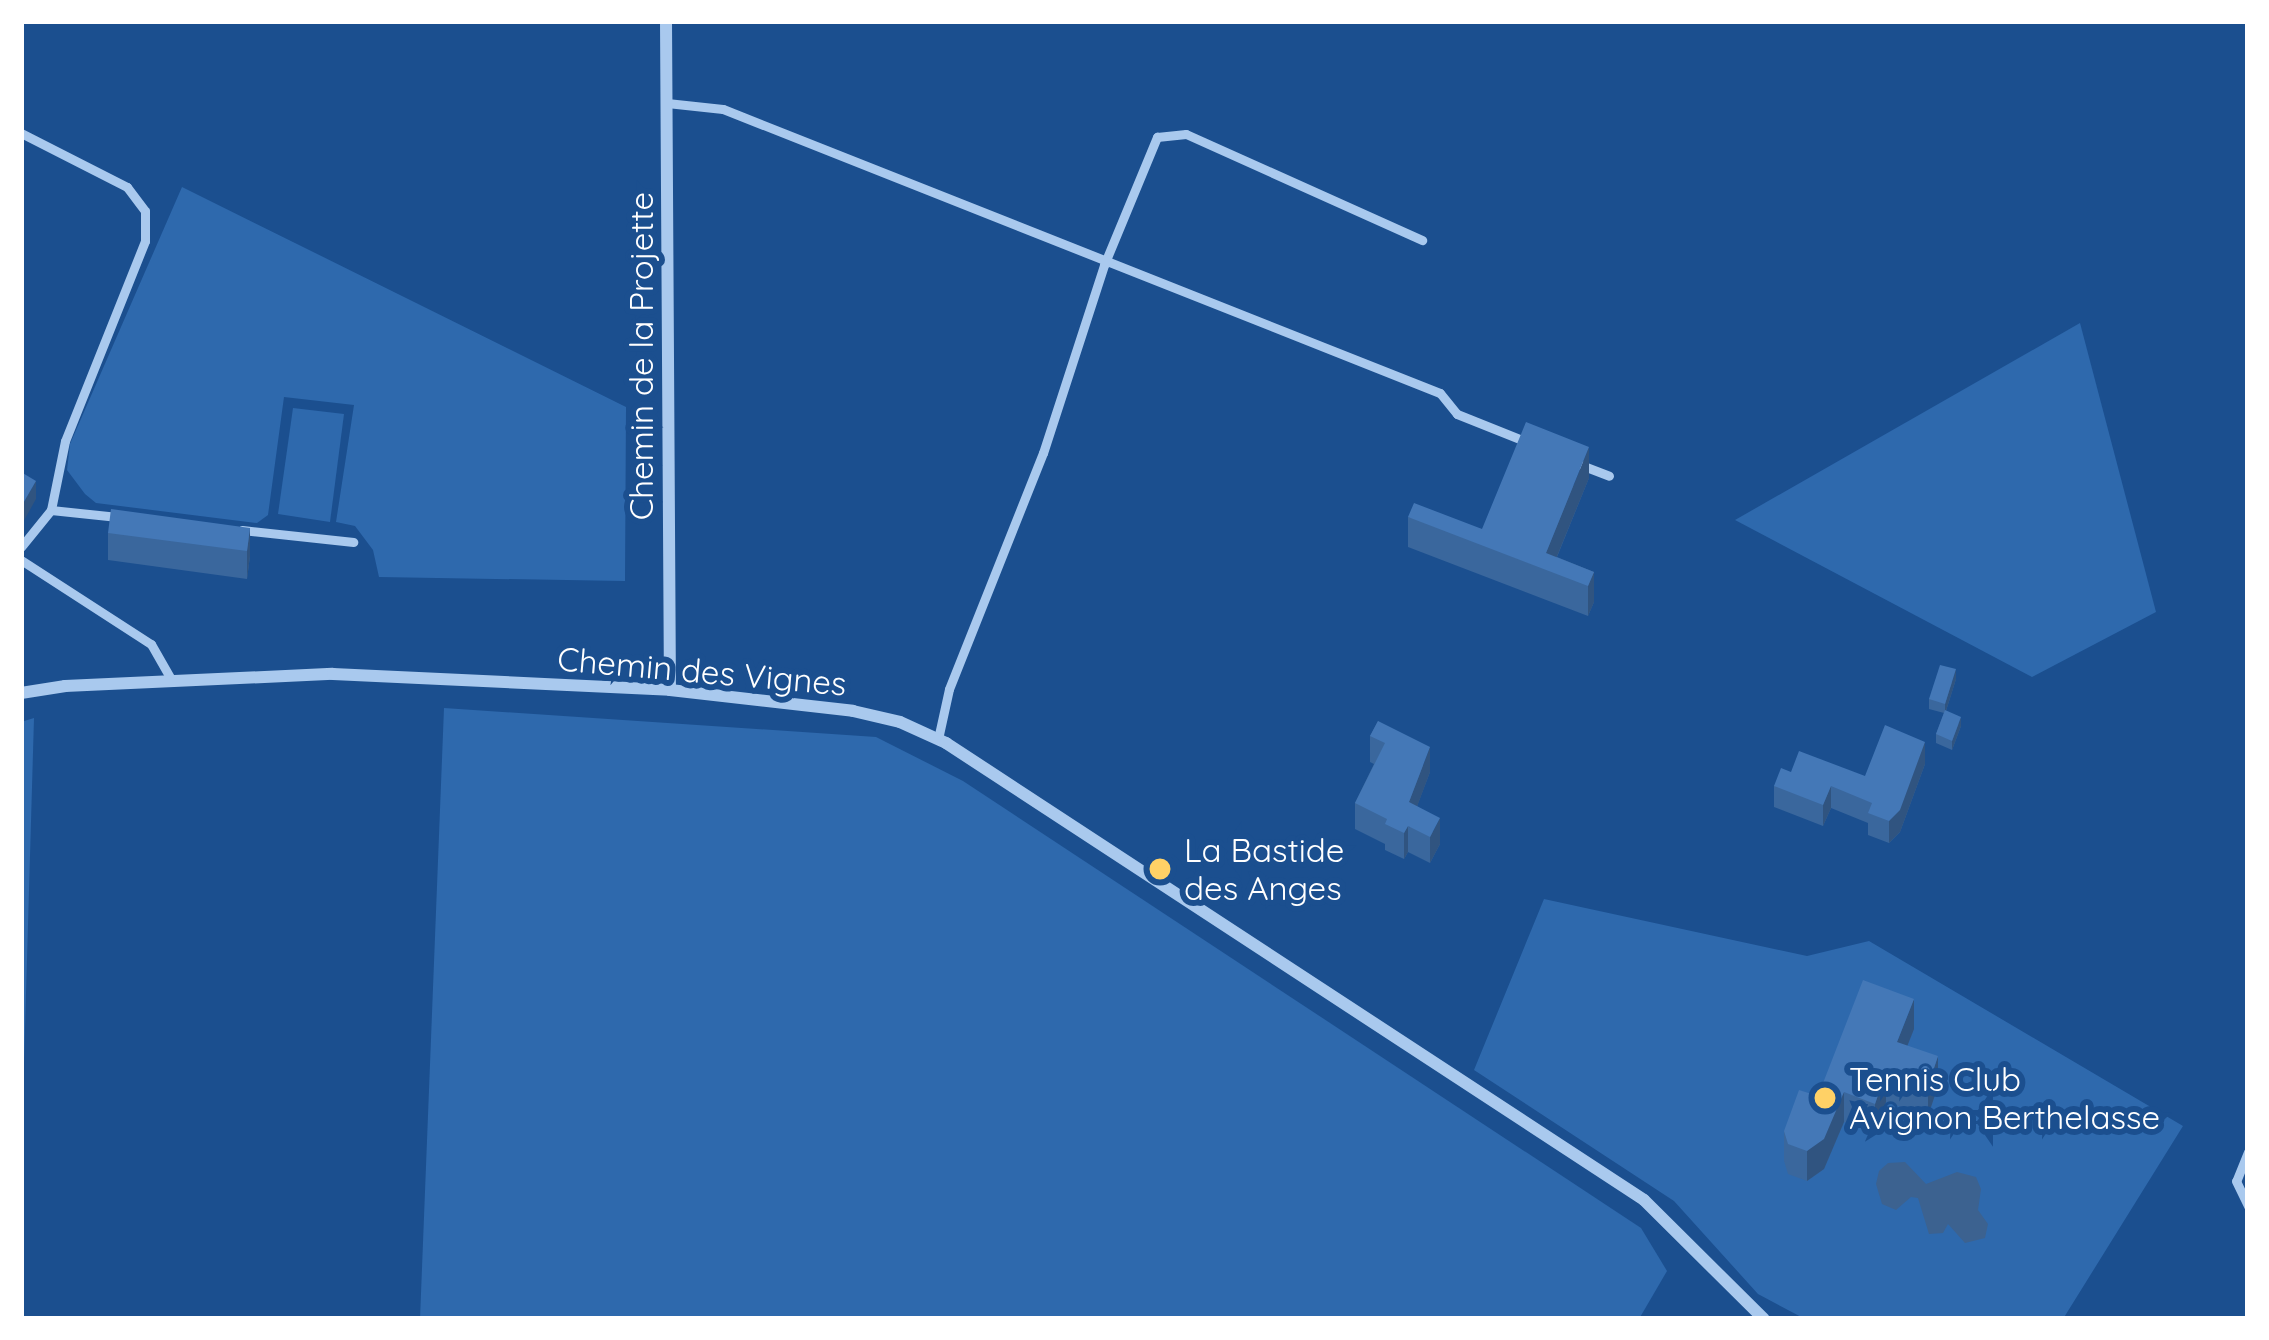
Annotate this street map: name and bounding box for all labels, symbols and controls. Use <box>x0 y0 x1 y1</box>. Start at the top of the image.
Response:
street label: Chemin de la Projette <box>621 192 661 520</box>
street label: Chemin des Vignes <box>556 639 848 703</box>
place label: La Bastide des Anges <box>1184 830 1344 908</box>
marker: La Bastide des Anges <box>1147 856 1173 882</box>
place label: Tennis Club Avignon Berthelasse <box>1849 1059 2160 1137</box>
marker: Tennis Club Avignon Berthelasse <box>1812 1085 1838 1111</box>

